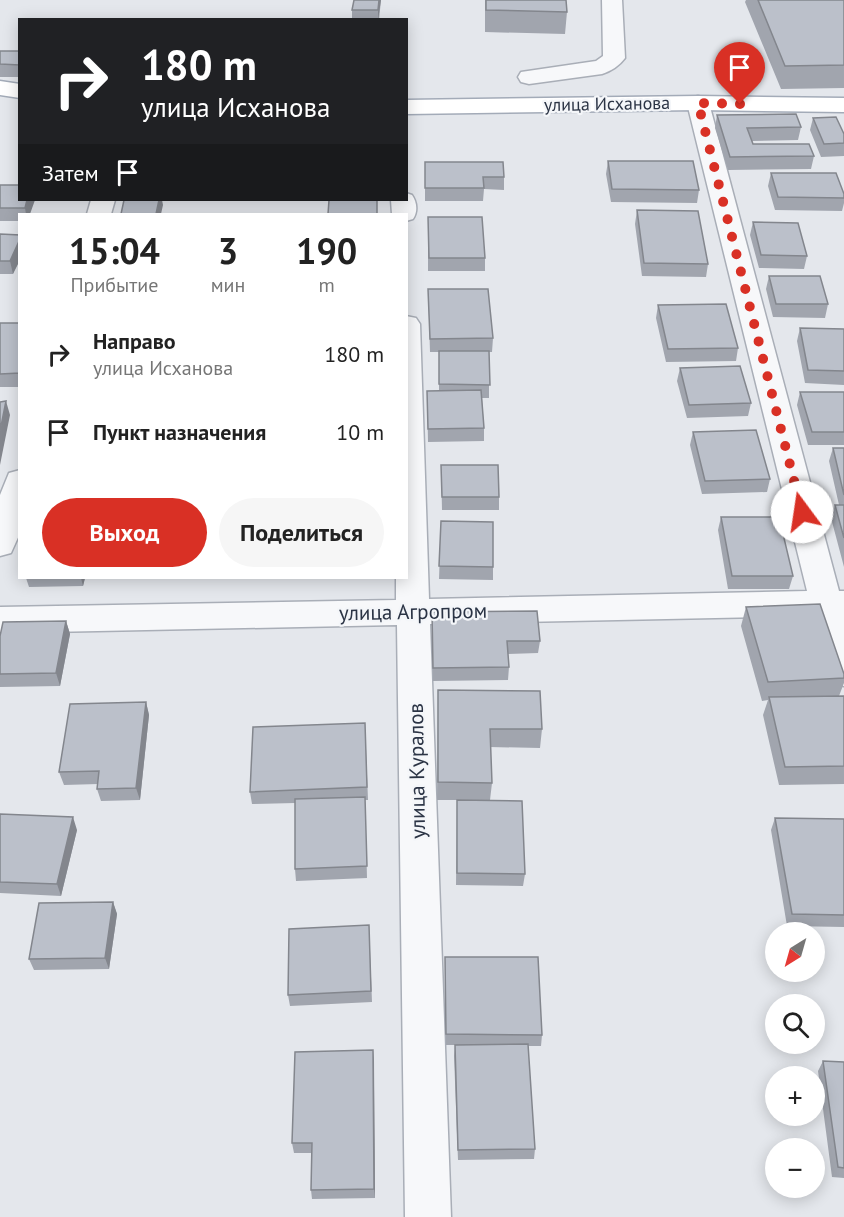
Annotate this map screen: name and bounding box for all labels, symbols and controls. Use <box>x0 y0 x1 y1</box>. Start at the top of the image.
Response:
text: 180 m <box>141 37 257 92</box>
icon: right <box>42 42 120 120</box>
pin <box>714 42 765 104</box>
icon: arrive <box>723 51 756 84</box>
text: улица Исханова <box>141 90 330 124</box>
street label: улица Исханова <box>544 91 670 116</box>
icon: arrive <box>111 156 144 189</box>
text: Затем <box>42 159 99 187</box>
text: 15:04 <box>69 227 160 274</box>
text: 3 <box>218 227 238 274</box>
text: 190 <box>296 227 357 274</box>
text: Прибытие <box>70 272 158 298</box>
text: мин <box>211 272 245 298</box>
text: m <box>319 272 335 298</box>
text: Направо <box>93 327 176 355</box>
icon: right <box>42 338 75 371</box>
text: 180 m <box>324 340 384 368</box>
text: улица Исханова <box>93 355 233 381</box>
icon: arrive <box>42 416 75 449</box>
text: Пункт назначения <box>93 418 266 446</box>
text: 10 m <box>336 418 384 446</box>
position arrow <box>770 480 834 544</box>
button: Выход <box>42 498 207 567</box>
button: Поделиться <box>219 498 384 567</box>
street label: улица Агропром <box>339 597 487 626</box>
street label: улица Куралов <box>402 703 431 839</box>
north arrow <box>765 922 825 982</box>
map controls <box>765 922 825 1198</box>
button: search <box>765 994 825 1054</box>
button: + <box>765 1066 825 1126</box>
button: − <box>765 1138 825 1198</box>

